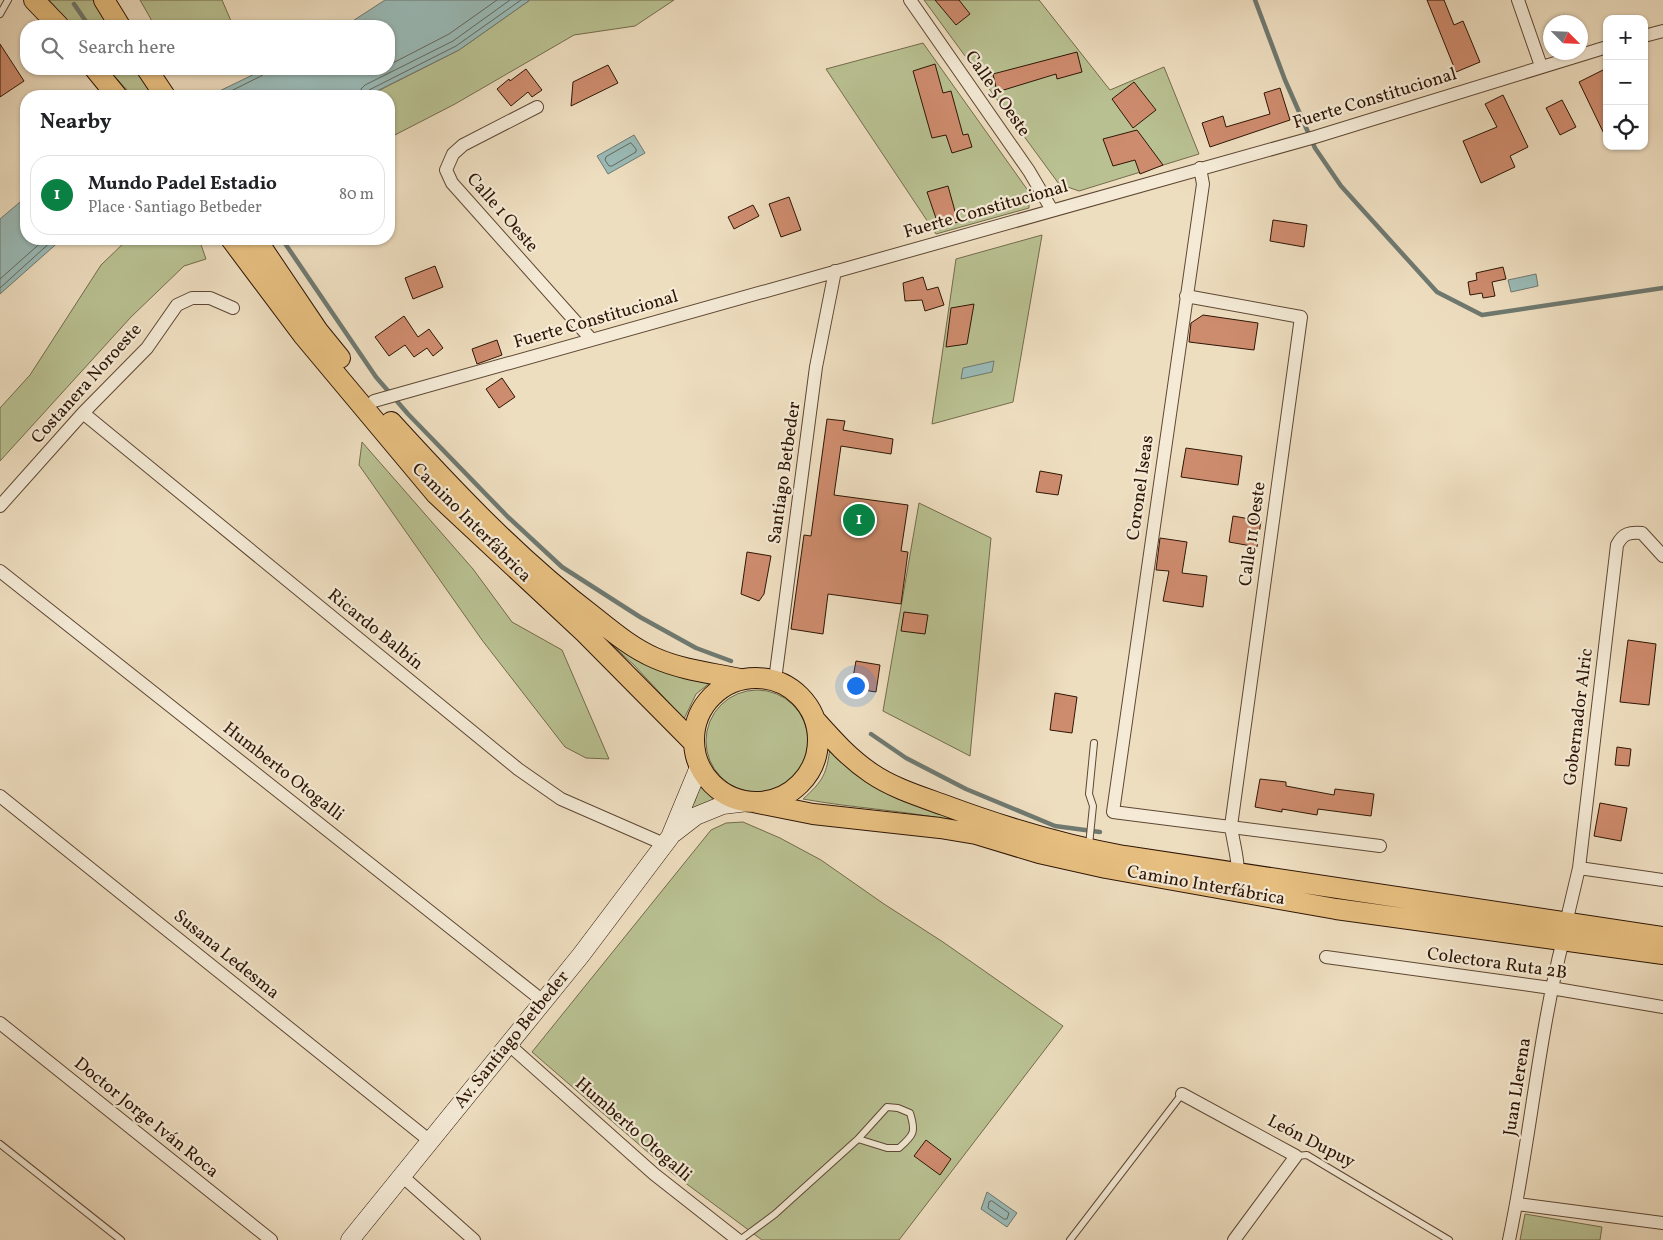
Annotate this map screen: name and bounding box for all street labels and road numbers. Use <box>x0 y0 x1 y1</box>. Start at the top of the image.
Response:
street label: Calle 5 Oeste <box>958 46 1036 142</box>
street label: Fuerte Constitucional <box>1290 62 1460 136</box>
street label: Calle 1 Oeste <box>460 168 544 258</box>
street label: Fuerte Constitucional <box>901 175 1071 245</box>
street label: Fuerte Constitucional <box>511 285 681 355</box>
street label: Costanera Noroeste <box>26 318 148 450</box>
street label: Santiago Betbeder <box>763 400 807 546</box>
street label: Coronel Iseas <box>1121 434 1161 542</box>
street label: Camino Interfábrica <box>405 457 537 589</box>
street label: Calle 11 Oeste <box>1233 480 1273 588</box>
street label: Ricardo Balbín <box>322 583 429 677</box>
street label: Gobernador Alric <box>1558 647 1600 787</box>
street label: Humberto Otogalli <box>217 717 349 827</box>
street label: Camino Interfábrica <box>1125 860 1287 912</box>
street label: Susana Ledesma <box>168 904 284 1006</box>
street label: Colectora Ruta 2B <box>1425 942 1569 986</box>
street label: Av. Santiago Betbeder <box>449 965 576 1114</box>
street label: Juan Llerena <box>1498 1036 1538 1138</box>
street label: Doctor Jorge Iván Roca <box>68 1052 224 1184</box>
street label: Humberto Otogalli <box>569 1072 697 1188</box>
street label: León Dupuy <box>1263 1109 1359 1175</box>

